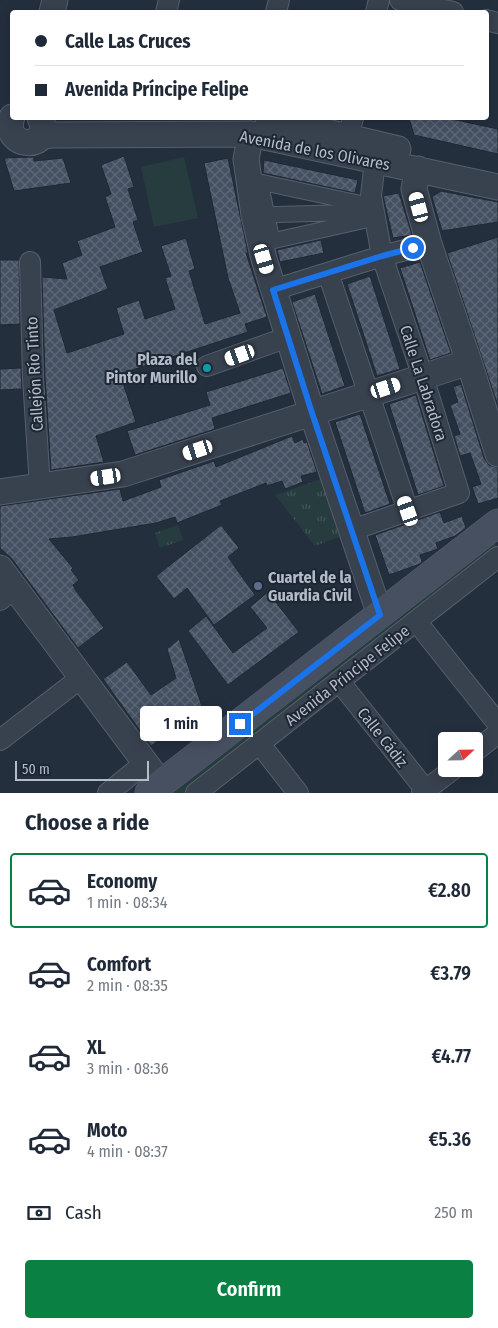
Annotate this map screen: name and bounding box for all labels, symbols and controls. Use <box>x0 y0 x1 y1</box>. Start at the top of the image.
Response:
text: Calle Las Cruces <box>65 30 191 53</box>
text: Avenida Príncipe Felipe <box>65 78 249 101</box>
street label: Avenida de los Olivares <box>238 127 392 174</box>
car <box>407 191 430 223</box>
route start <box>402 237 424 259</box>
car <box>252 242 275 276</box>
street label: Callejón Río Tinto <box>22 316 47 432</box>
street label: Calle La Labradora <box>396 323 451 444</box>
car <box>223 343 256 367</box>
place label: Plaza del Pintor Murillo <box>106 350 198 387</box>
marker: Plaza del Pintor Murillo <box>201 362 213 374</box>
car <box>369 376 402 400</box>
car <box>181 438 214 462</box>
car <box>90 467 121 487</box>
car <box>396 494 419 528</box>
place label: Cuartel de la Guardia Civil <box>268 568 352 605</box>
marker: Cuartel de la Guardia Civil <box>252 580 264 592</box>
street label: Avenida Príncipe Felipe <box>281 621 413 730</box>
street label: Calle Cádiz <box>353 704 412 771</box>
callout: 1 min <box>140 706 222 742</box>
route end <box>229 713 251 735</box>
text: 1 min <box>164 714 198 733</box>
north arrow <box>438 732 482 778</box>
map controls <box>438 732 483 777</box>
scale bar <box>15 758 149 781</box>
text: 50 m <box>22 761 50 778</box>
text: Choose a ride <box>25 809 149 836</box>
icon: car <box>27 868 72 913</box>
text: Economy <box>87 870 157 893</box>
text: €2.80 <box>428 879 471 902</box>
text: 1 min · 08:34 <box>87 893 167 912</box>
icon: car <box>27 951 72 996</box>
text: Comfort <box>87 953 151 976</box>
text: €3.79 <box>430 962 471 985</box>
text: 2 min · 08:35 <box>87 976 168 995</box>
icon: car <box>27 1034 72 1079</box>
text: XL <box>87 1036 106 1059</box>
text: €4.77 <box>432 1045 471 1068</box>
text: 3 min · 08:36 <box>87 1059 169 1078</box>
icon: car <box>27 1117 72 1162</box>
text: Moto <box>87 1119 127 1142</box>
text: €5.36 <box>428 1128 471 1151</box>
text: 4 min · 08:37 <box>87 1142 168 1161</box>
icon: cash <box>25 1199 53 1227</box>
text: Cash <box>65 1201 102 1224</box>
text: 250 m <box>434 1203 473 1222</box>
button: Confirm <box>25 1260 473 1318</box>

